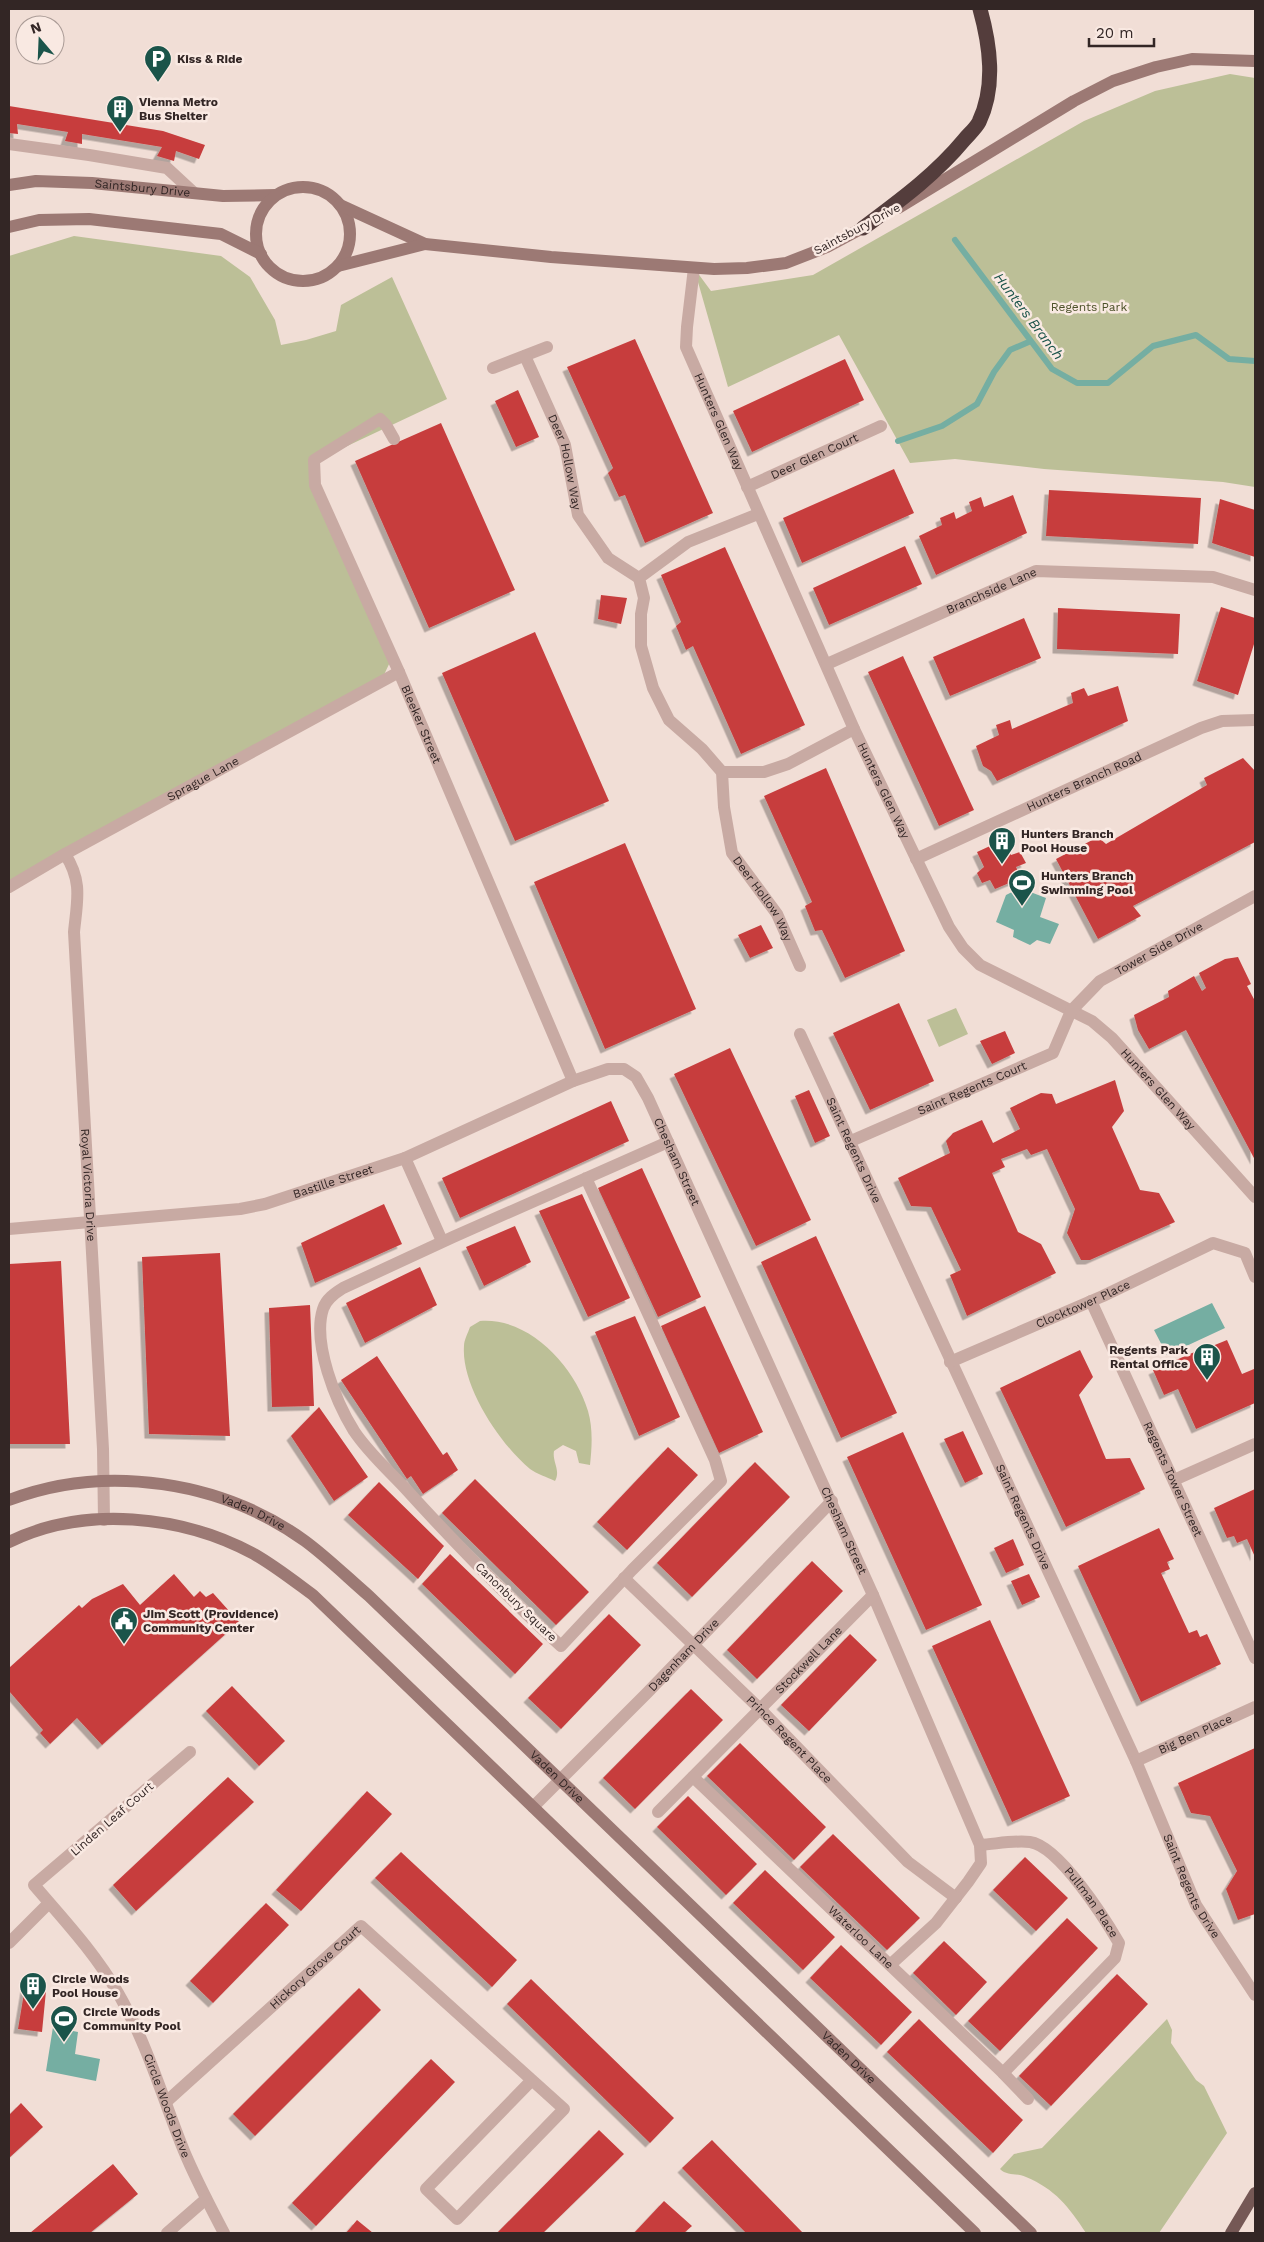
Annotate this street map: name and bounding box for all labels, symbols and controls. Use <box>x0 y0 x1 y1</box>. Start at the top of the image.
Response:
north arrow <box>15 15 65 65</box>
scale bar <box>1089 15 1154 47</box>
text: N <box>28 18 43 37</box>
text: 20 m <box>1096 24 1134 42</box>
parking icon: Kiss & Ride <box>143 44 173 83</box>
place label: Kiss & Ride <box>177 52 242 66</box>
building icon: Vienna Metro Bus Shelter <box>105 94 135 133</box>
place label: Vienna Metro Bus Shelter <box>139 95 218 123</box>
street label: Saintsbury Drive <box>94 176 191 200</box>
street label: Saintsbury Drive <box>811 200 903 258</box>
water label: Hunters Branch <box>991 269 1067 363</box>
park label: Regents Park <box>1051 300 1127 314</box>
street label: Hunters Glen Way <box>691 371 747 473</box>
street label: Deer Hollow Way <box>545 412 584 512</box>
street label: Deer Glen Court <box>768 430 860 482</box>
street label: Branchside Lane <box>944 565 1039 617</box>
street label: Bleeker Street <box>398 683 444 765</box>
street label: Hunters Glen Way <box>855 740 913 842</box>
street label: Hunters Branch Road <box>1024 749 1144 814</box>
street label: Sprague Lane <box>164 754 241 804</box>
building icon: Hunters Branch Pool House <box>987 826 1017 865</box>
place label: Hunters Branch Pool House <box>1021 827 1114 855</box>
street label: Deer Hollow Way <box>730 854 795 944</box>
sports icon: Hunters Branch Swimming Pool <box>1007 868 1037 907</box>
place label: Hunters Branch Swimming Pool <box>1041 869 1134 897</box>
street label: Tower Side Drive <box>1113 919 1205 978</box>
street label: Hunters Glen Way <box>1118 1046 1199 1133</box>
street label: Saint Regents Court <box>915 1058 1029 1118</box>
street label: Saint Regents Drive <box>823 1095 884 1205</box>
street label: Chesham Street <box>651 1116 703 1208</box>
street label: Royal Victoria Drive <box>78 1128 98 1242</box>
street label: Bastille Street <box>291 1162 375 1201</box>
street label: Clocktower Place <box>1034 1277 1132 1331</box>
building icon: Regents Park Rental Office <box>1192 1342 1222 1381</box>
place label: Regents Park Rental Office <box>1109 1343 1189 1371</box>
street label: Regents Tower Street <box>1140 1419 1205 1539</box>
street label: Saint Regents Drive <box>993 1462 1054 1572</box>
street label: Chesham Street <box>818 1484 870 1577</box>
street label: Vaden Drive <box>219 1491 288 1533</box>
street label: Canonbury Square <box>472 1559 560 1645</box>
public building icon: Jim Scott (Providence) Community Center <box>109 1606 139 1645</box>
place label: Jim Scott (Providence) Community Center <box>143 1607 279 1635</box>
street label: Dagenham Drive <box>645 1616 722 1694</box>
street label: Stockwell Lane <box>772 1623 845 1697</box>
street label: Prince Regent Place <box>744 1693 835 1786</box>
street label: Big Ben Place <box>1156 1711 1234 1757</box>
street label: Vaden Drive <box>527 1748 587 1806</box>
street label: Linden Leaf Court <box>68 1779 156 1859</box>
street label: Saint Regents Drive <box>1160 1832 1223 1941</box>
street label: Pullman Place <box>1061 1864 1121 1940</box>
street label: Waterloo Lane <box>825 1903 896 1972</box>
street label: Hickory Grove Court <box>267 1923 364 2012</box>
building icon: Circle Woods Pool House <box>18 1971 48 2010</box>
place label: Circle Woods Pool House <box>52 1972 130 2000</box>
sports icon: Circle Woods Community Pool <box>49 2004 79 2043</box>
place label: Circle Woods Community Pool <box>83 2005 181 2033</box>
street label: Vaden Drive <box>819 2028 879 2087</box>
street label: Circle Woods Drive <box>141 2051 193 2160</box>

